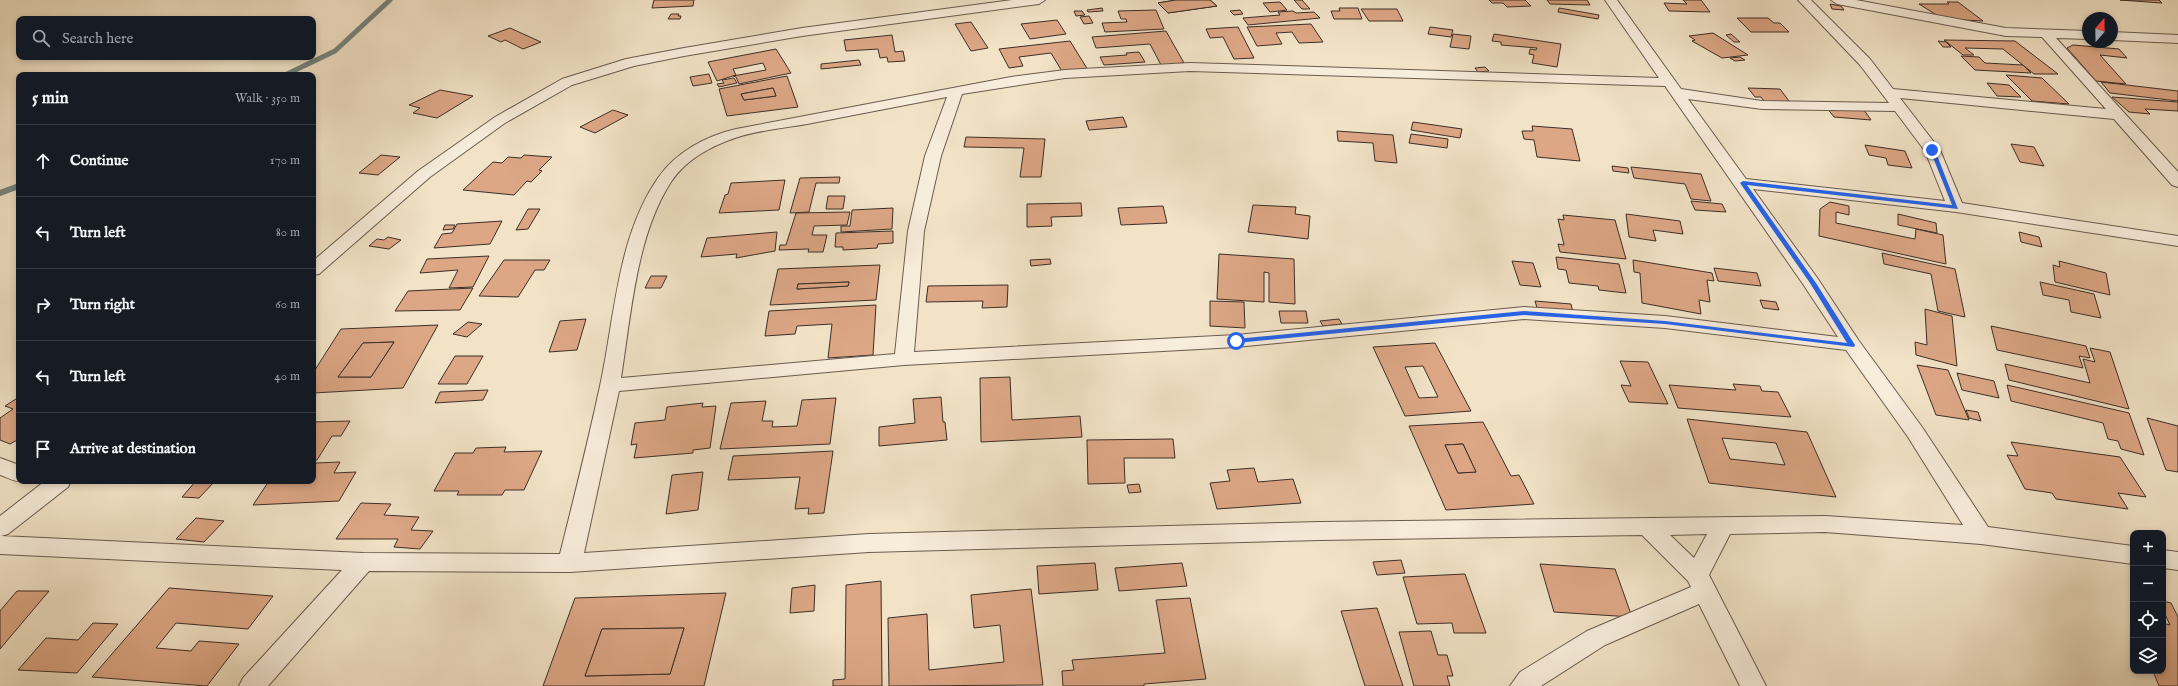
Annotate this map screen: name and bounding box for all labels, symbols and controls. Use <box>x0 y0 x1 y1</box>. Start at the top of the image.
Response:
north arrow <box>2082 12 2118 48</box>
search box <box>16 16 316 60</box>
icon: search <box>30 27 52 49</box>
text: Search here <box>62 29 133 48</box>
text: 5 min <box>32 88 69 109</box>
text: Walk · 350 m <box>235 90 300 107</box>
route end <box>1923 141 1941 159</box>
icon: ahead <box>32 150 54 172</box>
text: Continue <box>70 151 128 170</box>
text: 170 m <box>270 152 300 169</box>
icon: left <box>32 222 54 244</box>
text: Turn left <box>70 223 126 242</box>
text: 80 m <box>276 224 300 241</box>
icon: right <box>32 294 54 316</box>
text: Turn right <box>70 295 135 314</box>
text: 60 m <box>275 296 300 313</box>
route start <box>1227 332 1245 350</box>
icon: left <box>32 366 54 388</box>
text: Turn left <box>70 367 126 386</box>
text: 40 m <box>274 368 300 385</box>
icon: arrive <box>32 438 54 460</box>
text: Arrive at destination <box>70 439 196 458</box>
map controls <box>2130 530 2166 674</box>
button: + <box>2130 530 2166 566</box>
button: − <box>2130 566 2166 602</box>
button: locate <box>2130 602 2166 638</box>
button: layers <box>2130 638 2166 674</box>

